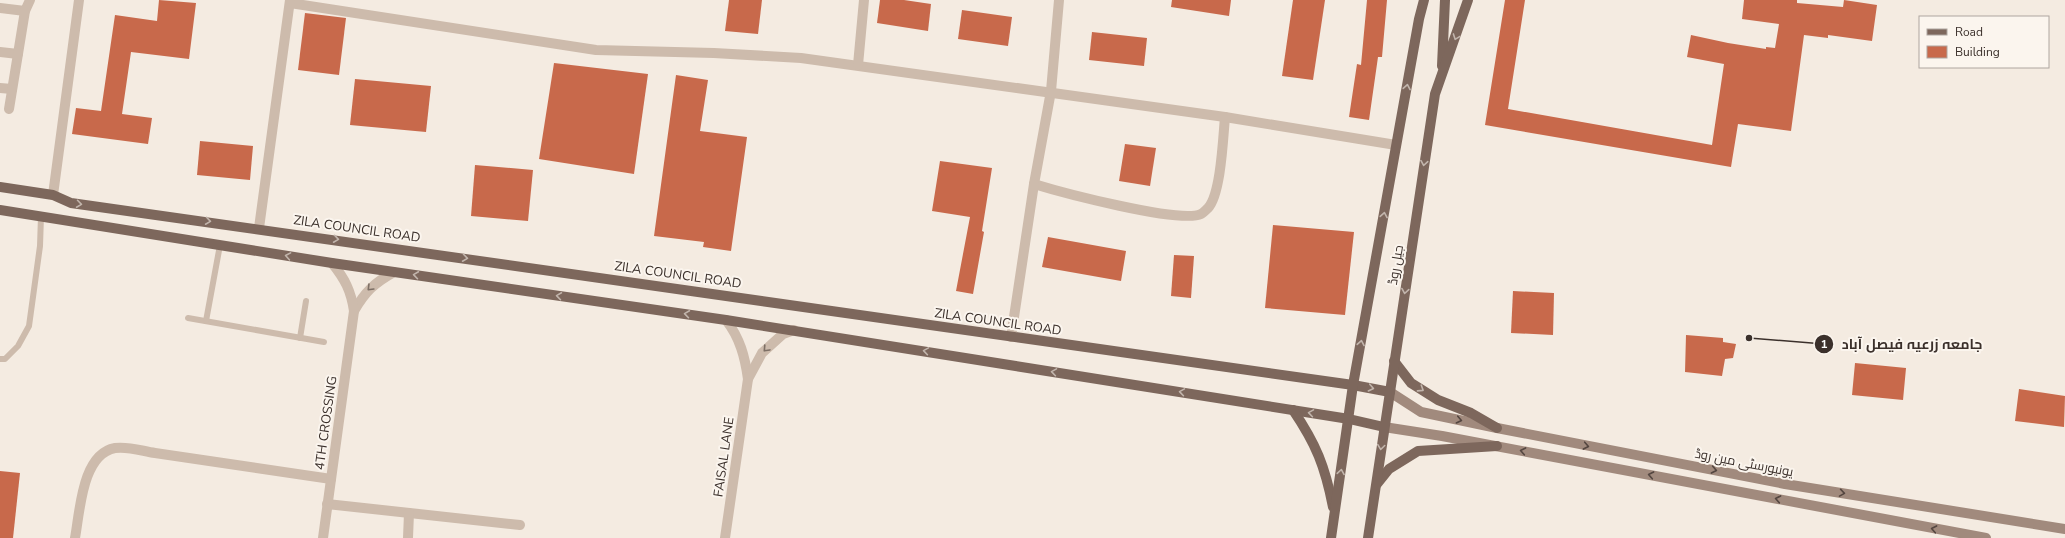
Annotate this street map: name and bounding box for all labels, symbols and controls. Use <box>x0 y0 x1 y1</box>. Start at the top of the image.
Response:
legend <box>1919 16 2049 68</box>
text: Road <box>1955 24 1983 40</box>
one-way arrow <box>1452 33 1461 40</box>
text: Building <box>1955 44 2000 60</box>
one-way arrow <box>1402 84 1410 91</box>
one-way arrow <box>1420 159 1429 166</box>
one-way arrow <box>76 199 82 208</box>
street label: ZILA COUNCIL ROAD <box>292 211 422 247</box>
one-way arrow <box>1379 212 1387 219</box>
one-way arrow <box>205 216 211 225</box>
one-way arrow <box>333 234 339 243</box>
street label: جیل روڈ <box>1384 244 1408 286</box>
one-way arrow <box>285 252 291 261</box>
one-way arrow <box>462 253 468 262</box>
street label: ZILA COUNCIL ROAD <box>613 257 743 293</box>
one-way arrow <box>413 271 419 280</box>
one-way arrow <box>367 283 375 291</box>
one-way arrow <box>1401 288 1410 294</box>
one-way arrow <box>556 292 562 301</box>
street label: ZILA COUNCIL ROAD <box>933 304 1063 340</box>
one-way arrow <box>684 310 691 319</box>
callout: جامعہ زرعیہ فیصل آباد <box>1814 331 1991 357</box>
text: جامعہ زرعیہ فیصل آباد <box>1842 335 1982 354</box>
text: 1 <box>1820 336 1828 352</box>
one-way arrow <box>1356 340 1364 346</box>
one-way arrow <box>763 345 770 352</box>
one-way arrow <box>923 347 929 356</box>
one-way arrow <box>1051 368 1057 377</box>
street label: 4TH CROSSING <box>311 375 341 471</box>
one-way arrow <box>1368 384 1375 392</box>
one-way arrow <box>1417 384 1424 392</box>
one-way arrow <box>1179 388 1185 397</box>
one-way arrow <box>1308 409 1314 417</box>
street label: FAISAL LANE <box>709 416 739 498</box>
one-way arrow <box>1456 416 1462 424</box>
one-way arrow <box>1583 441 1589 449</box>
one-way arrow <box>1377 444 1386 450</box>
street label: یونیورسٹی مین روڈ <box>1693 445 1795 481</box>
one-way arrow <box>1520 447 1526 456</box>
one-way arrow <box>1711 466 1717 474</box>
one-way arrow <box>1336 469 1345 475</box>
one-way arrow <box>1648 471 1654 480</box>
one-way arrow <box>1839 488 1845 497</box>
one-way arrow <box>1775 496 1782 504</box>
one-way arrow <box>1931 525 1937 533</box>

